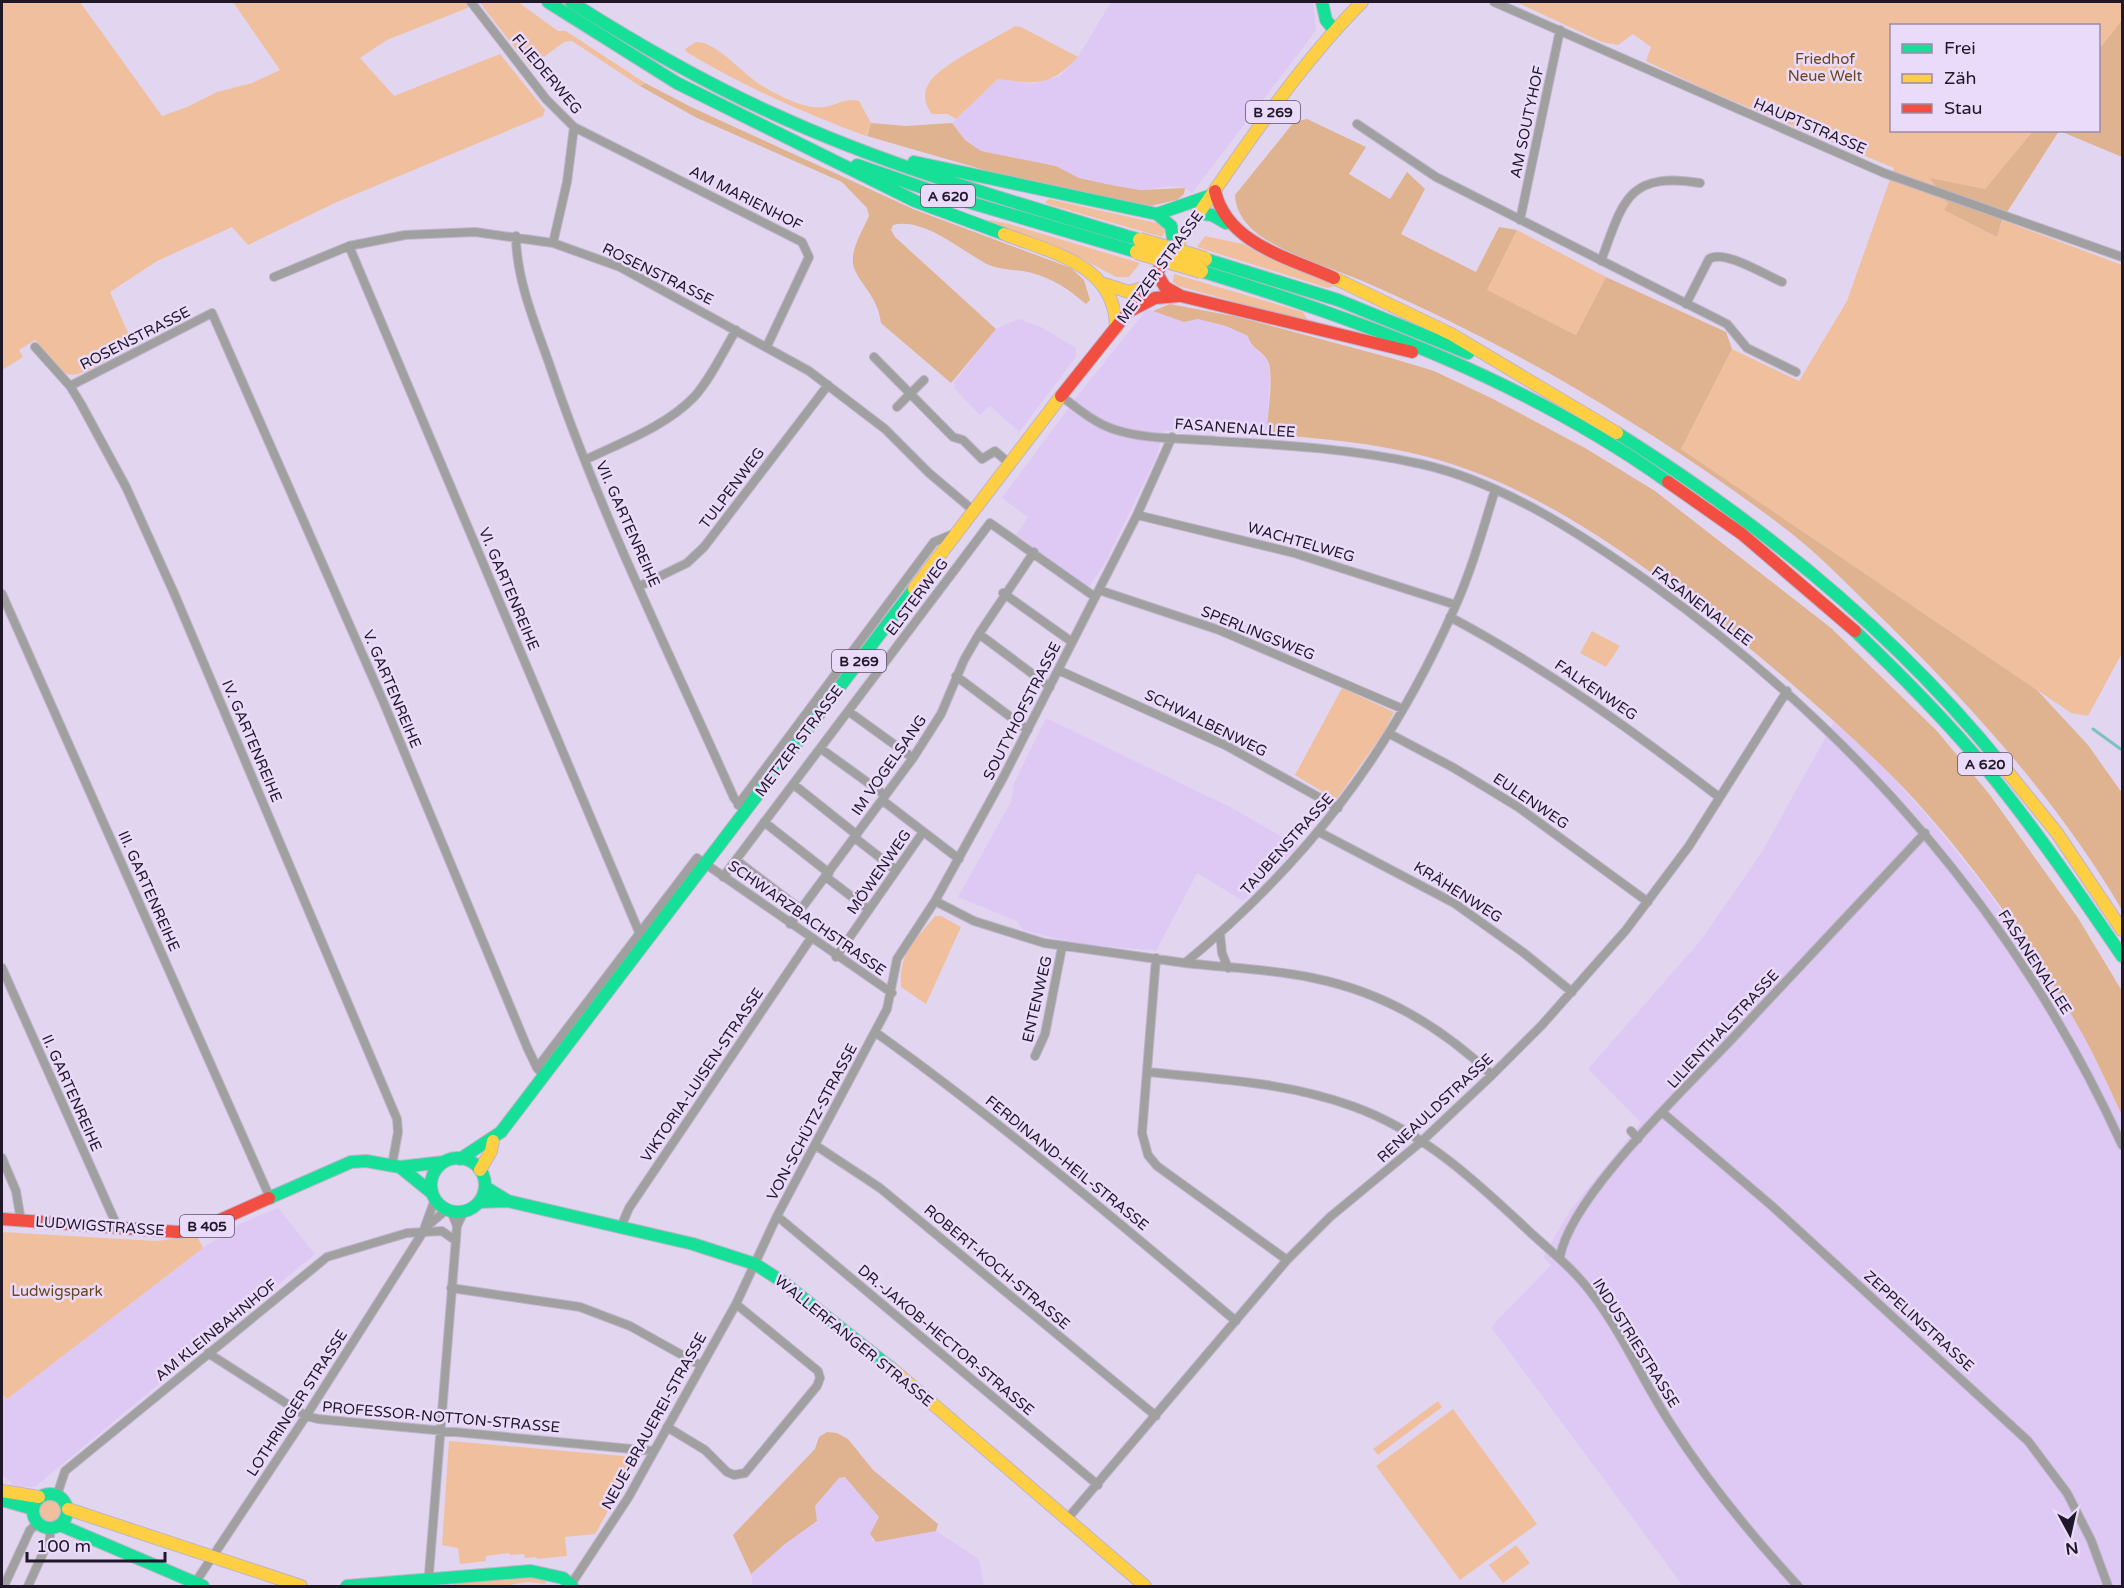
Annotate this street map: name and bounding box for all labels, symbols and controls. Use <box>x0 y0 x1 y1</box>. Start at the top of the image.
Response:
legend <box>1890 24 2100 132</box>
street label: FLIEDERWEG <box>508 30 586 118</box>
text: Frei <box>1944 37 1976 59</box>
park label: Friedhof Neue Welt <box>1788 50 1862 85</box>
street label: AM SOUTYHOF <box>1506 64 1548 180</box>
text: Zäh <box>1944 67 1977 89</box>
street label: HAUPTSTRASSE <box>1751 94 1869 158</box>
text: Stau <box>1944 97 1983 119</box>
road number: B 269 <box>1246 101 1300 123</box>
street label: AM MARIENHOF <box>686 162 806 234</box>
road number: A 620 <box>921 185 975 207</box>
street label: METZER STRASSE <box>1113 207 1207 327</box>
street label: ROSENSTRASSE <box>599 239 717 309</box>
street label: ROSENSTRASSE <box>77 302 193 374</box>
street label: FASANENALLEE <box>1174 415 1296 441</box>
street label: TULPENWEG <box>696 444 768 532</box>
street label: VII. GARTENREIHE <box>592 458 664 590</box>
street label: WACHTELWEG <box>1245 518 1357 566</box>
street label: VI. GARTENREIHE <box>475 525 543 653</box>
street label: ELSTERWEG <box>882 555 952 639</box>
street label: FASANENALLEE <box>1648 562 1756 650</box>
street label: SPERLINGSWEG <box>1198 602 1318 664</box>
street label: V. GARTENREIHE <box>359 627 425 751</box>
street label: SOUTYHOFSTRASSE <box>979 639 1065 783</box>
road number: B 269 <box>832 650 886 672</box>
street label: FALKENWEG <box>1551 656 1641 724</box>
street label: IV. GARTENREIHE <box>218 677 286 805</box>
street label: METZER STRASSE <box>751 682 847 800</box>
street label: SCHWALBENWEG <box>1142 686 1270 760</box>
street label: IM VOGELSANG <box>848 711 930 819</box>
road number: A 620 <box>1958 753 2012 775</box>
street label: EULENWEG <box>1490 769 1572 833</box>
street label: TAUBENSTRASSE <box>1237 790 1337 898</box>
street label: MÖWENWEG <box>843 826 915 918</box>
street label: III. GARTENREIHE <box>114 828 184 954</box>
street label: SCHWARZBACHSTRASSE <box>725 857 889 979</box>
street label: KRÄHENWEG <box>1410 858 1506 926</box>
street label: FASANENALLEE <box>1994 906 2076 1018</box>
street label: ENTENWEG <box>1018 954 1056 1044</box>
street label: LILIENTHALSTRASSE <box>1663 966 1783 1092</box>
street label: VIKTORIA-LUISEN-STRASSE <box>637 985 767 1165</box>
street label: II. GARTENREIHE <box>38 1032 106 1154</box>
street label: VON-SCHÜTZ-STRASSE <box>763 1041 861 1203</box>
street label: RENEAULDSTRASSE <box>1373 1050 1497 1166</box>
street label: FERDINAND-HEIL-STRASSE <box>982 1092 1152 1234</box>
street label: ROBERT-KOCH-STRASSE <box>920 1201 1074 1333</box>
street label: LUDWIGSTRASSE <box>35 1213 165 1239</box>
road number: B 405 <box>180 1215 234 1237</box>
street label: DR.-JAKOB-HECTOR-STRASSE <box>854 1261 1038 1419</box>
street label: ZEPPELINSTRASSE <box>1860 1267 1978 1375</box>
street label: WALLERFANGER STRASSE <box>771 1271 937 1411</box>
street label: AM KLEINBAHNHOF <box>151 1275 281 1385</box>
street label: INDUSTRIESTRASSE <box>1589 1275 1683 1411</box>
park label: Ludwigspark <box>11 1282 103 1300</box>
street label: LOTHRINGER STRASSE <box>243 1326 351 1480</box>
street label: NEUE-BRAUEREI-STRASSE <box>598 1329 710 1513</box>
street label: PROFESSOR-NOTTON-STRASSE <box>321 1398 561 1436</box>
north arrow <box>2040 1504 2100 1564</box>
scale bar <box>27 1525 165 1563</box>
text: 100 m <box>36 1535 91 1557</box>
text: N <box>2064 1537 2080 1559</box>

